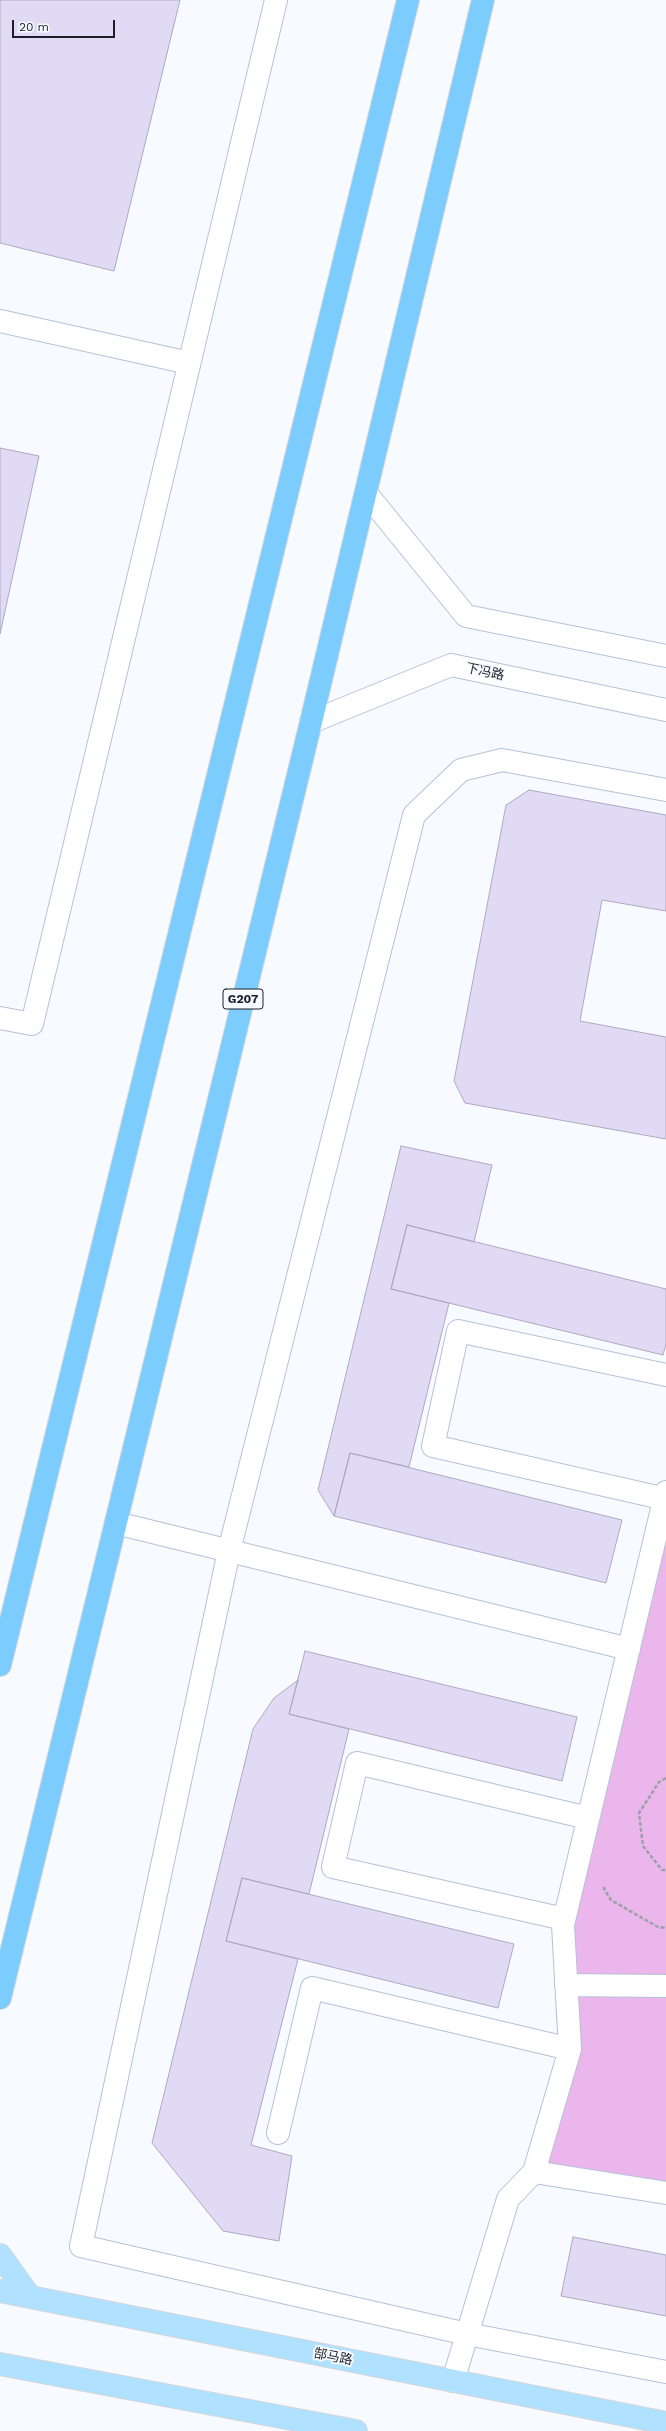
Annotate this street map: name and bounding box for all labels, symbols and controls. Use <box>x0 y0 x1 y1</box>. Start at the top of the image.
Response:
scale bar <box>14 12 117 38</box>
text: 20 m <box>19 20 49 34</box>
street label: 下冯路 <box>464 660 506 684</box>
road number: G207 <box>223 989 263 1009</box>
street label: 郜马路 <box>312 2346 354 2368</box>

